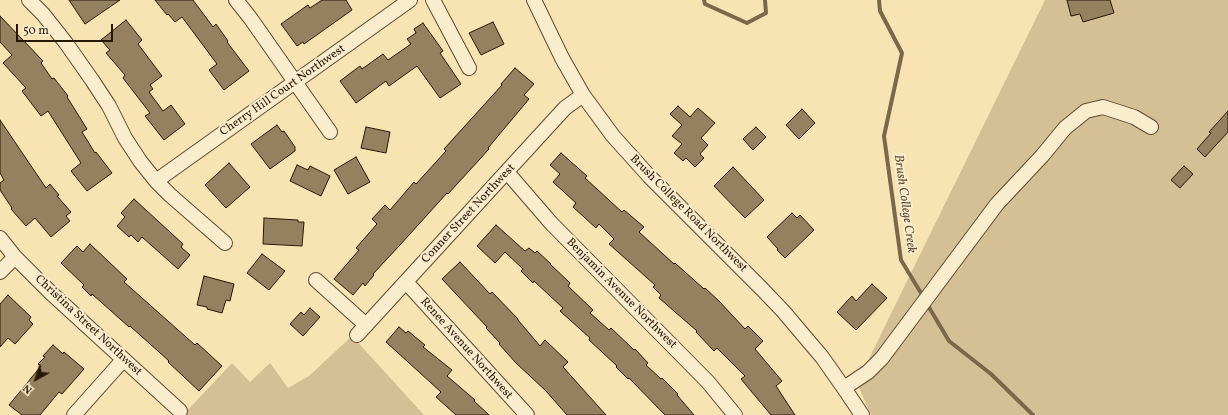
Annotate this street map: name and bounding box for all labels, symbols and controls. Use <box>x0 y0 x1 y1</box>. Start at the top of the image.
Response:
scale bar <box>18 16 115 42</box>
text: 50 m <box>23 23 49 39</box>
street label: Cherry Hill Court Northwest <box>217 42 349 140</box>
street label: Brush College Road Northwest <box>626 152 750 276</box>
water label: Brush College Creek <box>889 154 919 254</box>
street label: Conner Street Northwest <box>419 161 519 267</box>
street label: Benjamin Avenue Northwest <box>563 236 679 352</box>
street label: Christina Street Northwest <box>31 273 145 379</box>
street label: Renee Avenue Northwest <box>417 295 515 403</box>
north arrow <box>16 359 56 399</box>
text: N <box>20 380 36 397</box>

